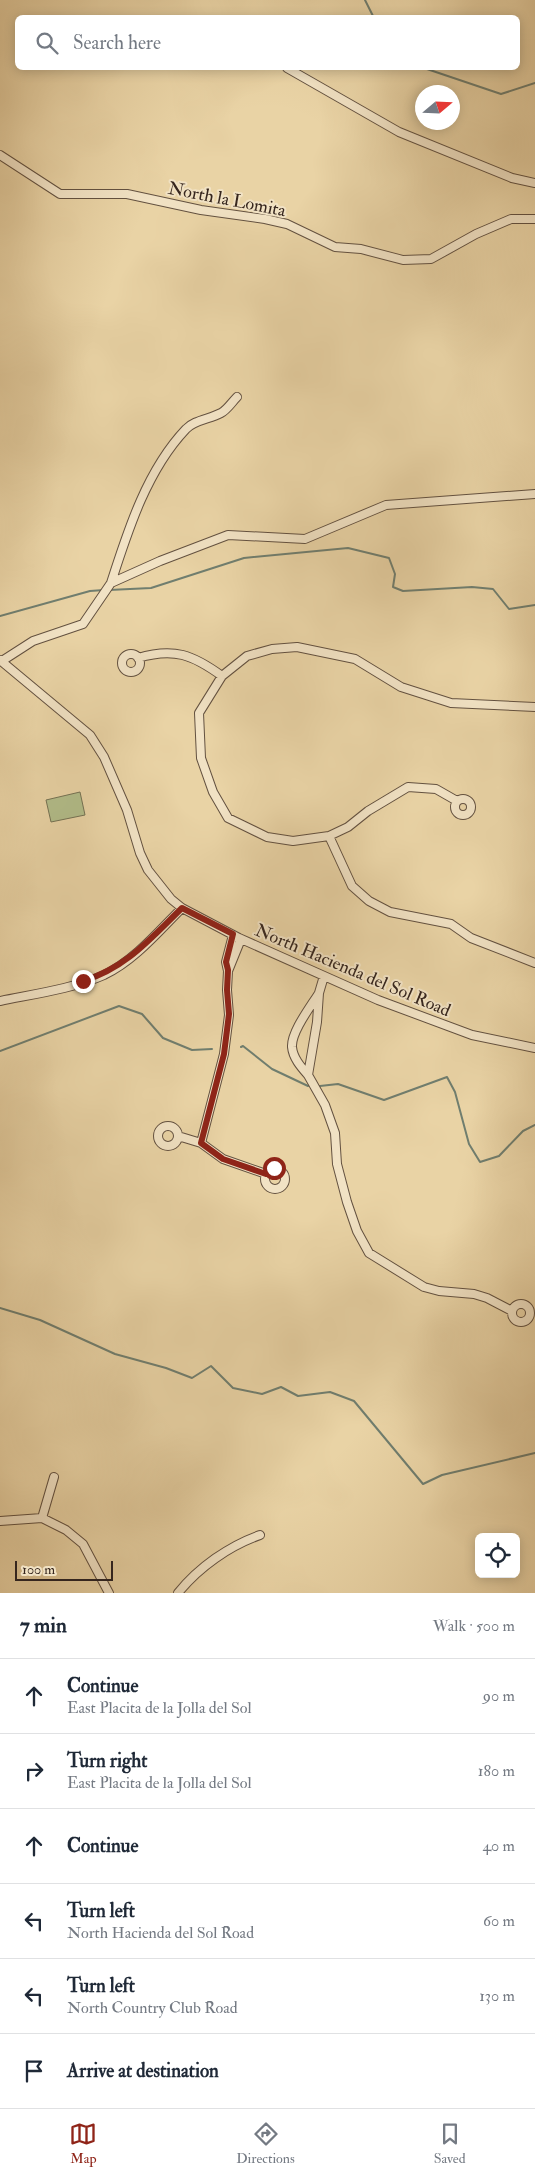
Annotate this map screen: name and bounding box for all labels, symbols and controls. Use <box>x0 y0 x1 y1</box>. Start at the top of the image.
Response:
search box <box>15 15 520 70</box>
icon: search <box>33 29 61 57</box>
text: Search here <box>73 31 161 55</box>
north arrow <box>415 85 460 130</box>
street label: North la Lomita <box>166 177 288 222</box>
street label: North Hacienda del Sol Road <box>251 919 454 1022</box>
route end <box>72 970 95 993</box>
route start <box>263 1157 286 1180</box>
map controls <box>475 1533 520 1578</box>
button: locate <box>475 1533 520 1578</box>
scale bar <box>15 1558 112 1581</box>
text: 100 m <box>22 1561 55 1578</box>
text: 7 min <box>20 1612 67 1639</box>
text: Walk · 500 m <box>433 1616 515 1636</box>
text: Continue <box>67 1674 138 1698</box>
icon: ahead <box>20 1682 48 1710</box>
text: 90 m <box>483 1686 515 1706</box>
text: East Placita de la Jolla del Sol <box>67 1698 252 1718</box>
text: Turn right <box>67 1749 147 1773</box>
icon: right <box>20 1757 48 1785</box>
text: 180 m <box>478 1761 515 1781</box>
text: East Placita de la Jolla del Sol <box>67 1773 252 1793</box>
icon: ahead <box>20 1832 48 1860</box>
text: Continue <box>67 1834 138 1858</box>
text: 40 m <box>482 1836 515 1856</box>
text: Turn left <box>67 1899 135 1923</box>
icon: left <box>20 1907 48 1935</box>
text: 60 m <box>483 1911 515 1931</box>
text: North Hacienda del Sol Road <box>67 1923 254 1943</box>
text: Turn left <box>67 1974 135 1998</box>
icon: left <box>20 1982 48 2010</box>
text: 130 m <box>479 1986 515 2006</box>
text: North Country Club Road <box>67 1998 238 2018</box>
icon: arrive <box>20 2057 48 2085</box>
text: Arrive at destination <box>67 2059 219 2083</box>
tab: Map <box>69 2120 97 2167</box>
tab: Directions <box>236 2120 295 2167</box>
tab: Saved <box>434 2120 466 2167</box>

